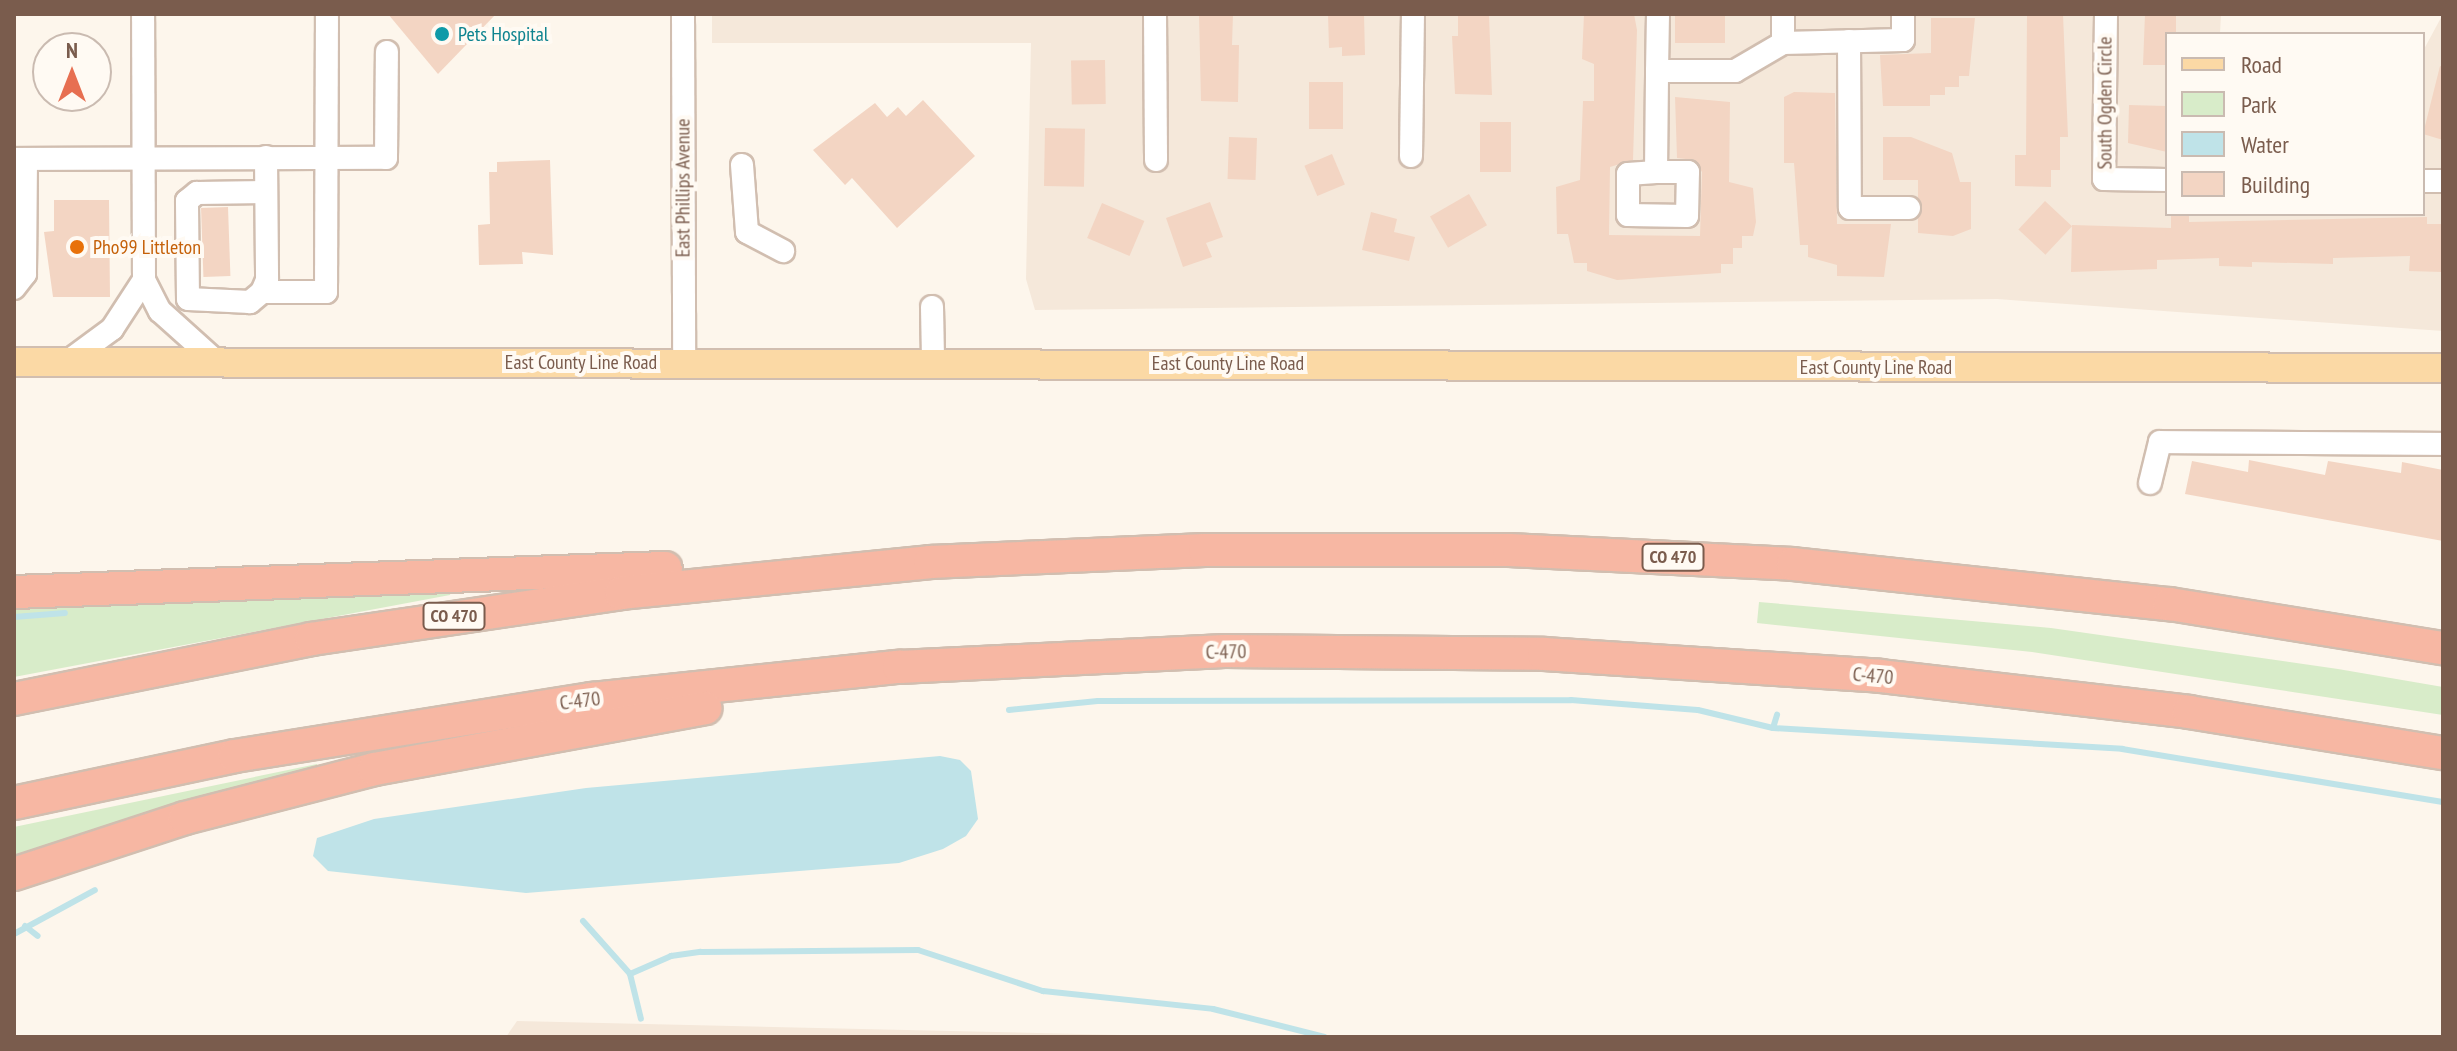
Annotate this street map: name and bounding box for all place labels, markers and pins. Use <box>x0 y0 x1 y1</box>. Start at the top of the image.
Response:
place label: Pets Hospital <box>458 22 549 46</box>
marker: Pets Hospital <box>433 25 451 43</box>
place label: Pho99 Littleton <box>93 235 201 259</box>
marker: Pho99 Littleton <box>68 238 86 256</box>

